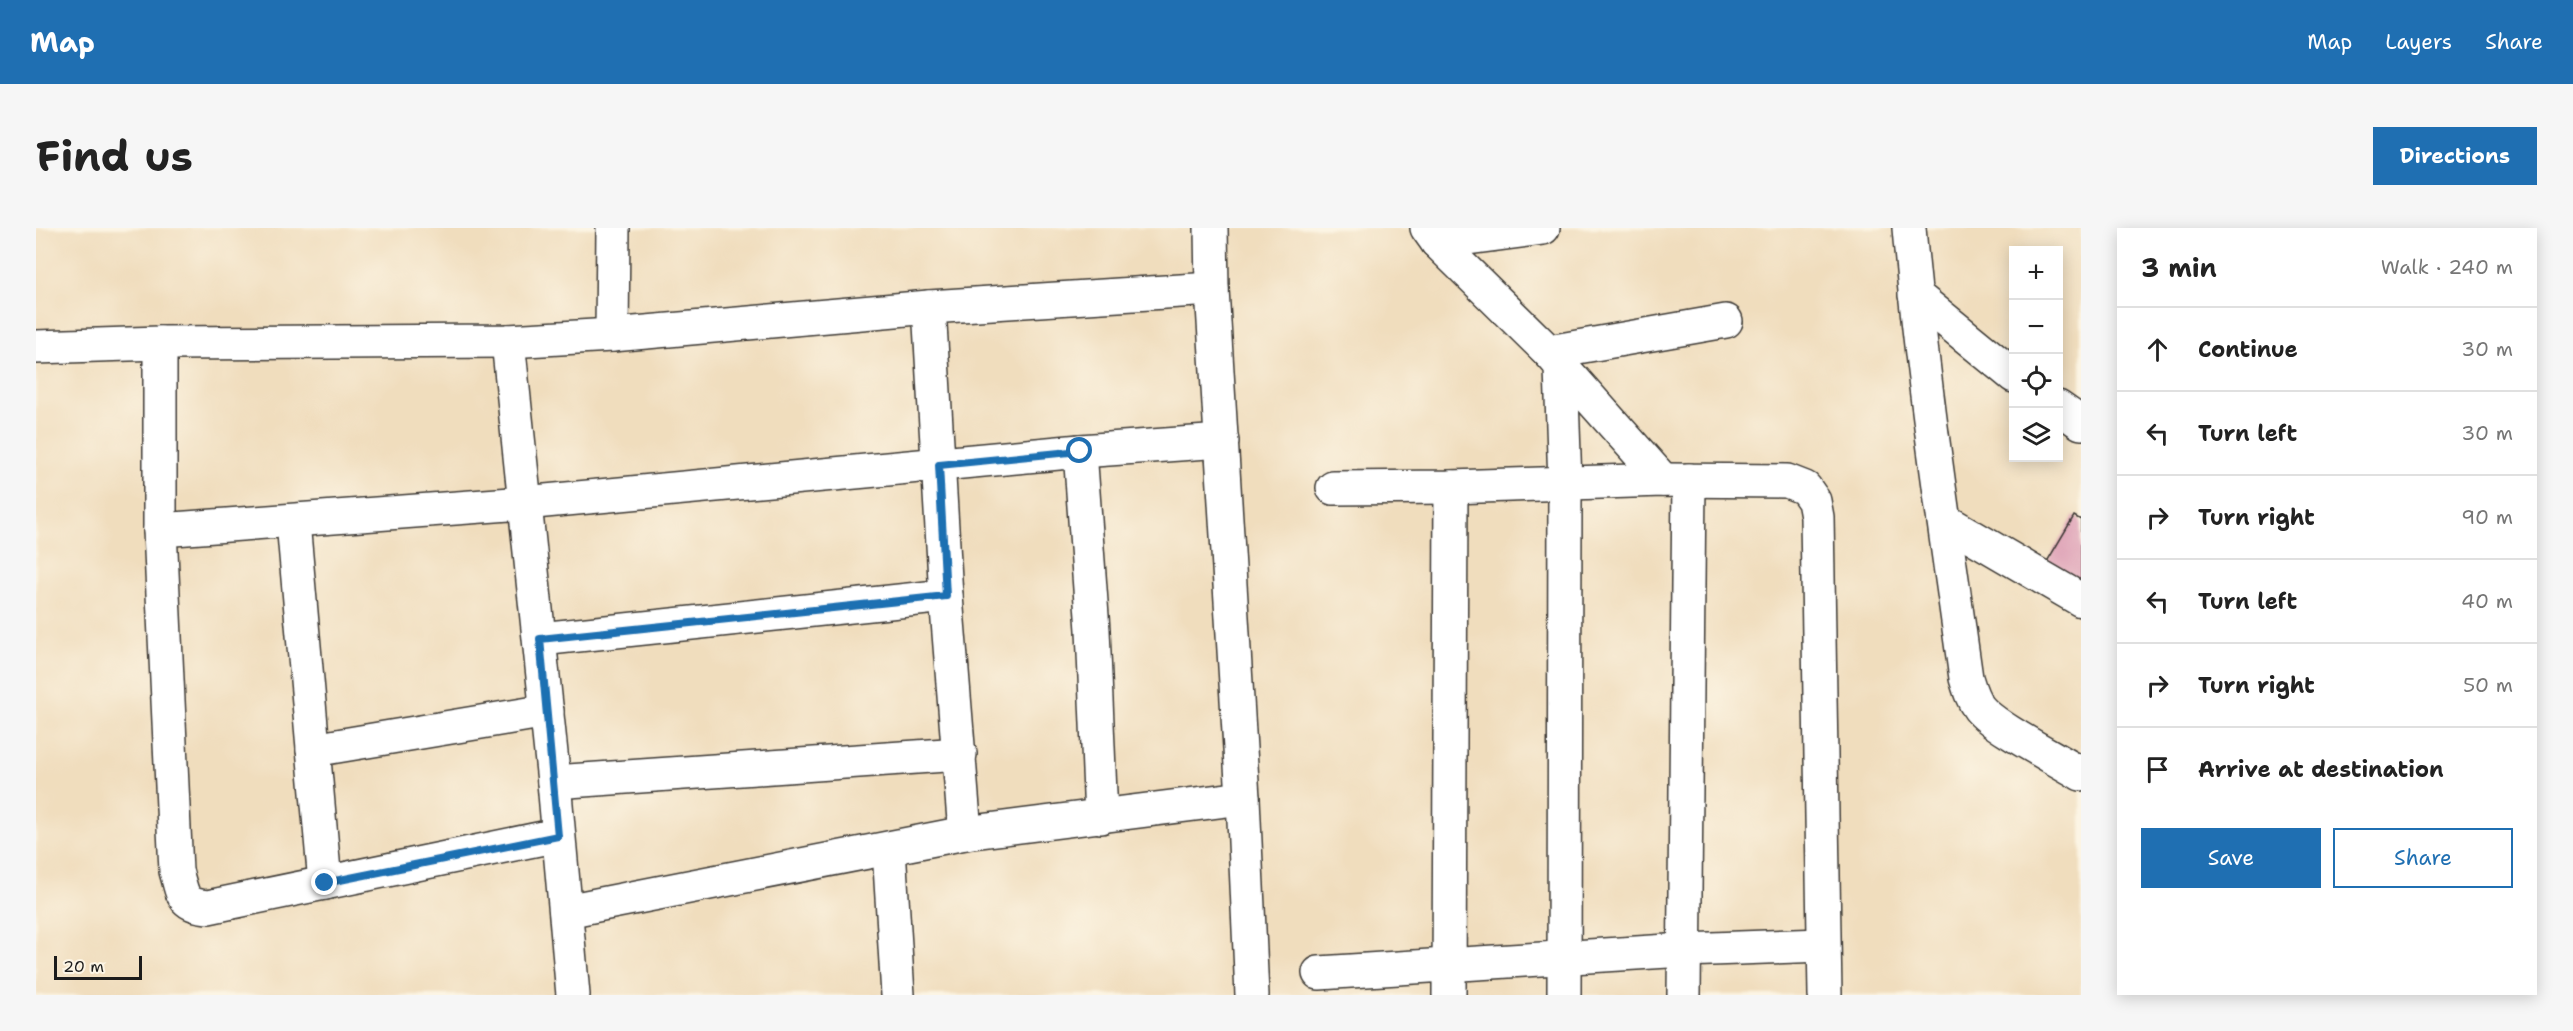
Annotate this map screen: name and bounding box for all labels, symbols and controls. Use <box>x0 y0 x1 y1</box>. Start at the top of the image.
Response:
text: Map <box>30 23 95 61</box>
text: Map <box>2307 28 2352 56</box>
text: Layers <box>2385 28 2452 56</box>
text: Share <box>2485 28 2543 56</box>
button: Directions <box>2373 127 2537 185</box>
text: Find us <box>36 128 193 184</box>
map controls <box>2009 246 2063 462</box>
button: + <box>2009 246 2063 300</box>
text: 3 min <box>2141 250 2217 285</box>
text: Walk · 240 m <box>2381 254 2513 280</box>
button: − <box>2009 300 2063 354</box>
icon: ahead <box>2141 333 2174 366</box>
text: Continue <box>2198 335 2298 364</box>
text: 30 m <box>2461 336 2513 362</box>
button: locate <box>2009 354 2063 408</box>
button: layers <box>2009 408 2063 462</box>
icon: left <box>2141 417 2174 450</box>
text: Turn left <box>2198 419 2297 448</box>
text: 30 m <box>2461 420 2513 446</box>
route start <box>1066 437 1092 463</box>
icon: right <box>2141 501 2174 534</box>
text: Turn right <box>2198 503 2315 532</box>
text: 90 m <box>2461 504 2513 530</box>
icon: left <box>2141 585 2174 618</box>
text: Turn left <box>2198 587 2297 616</box>
text: 40 m <box>2461 588 2513 614</box>
icon: right <box>2141 669 2174 702</box>
text: Turn right <box>2198 671 2315 700</box>
text: 50 m <box>2463 672 2513 698</box>
icon: arrive <box>2141 753 2174 786</box>
text: Arrive at destination <box>2198 755 2444 784</box>
button: Save <box>2141 828 2321 888</box>
button: Share <box>2333 828 2513 888</box>
route end <box>311 869 337 895</box>
scale bar <box>54 953 142 980</box>
text: 20 m <box>63 956 104 977</box>

